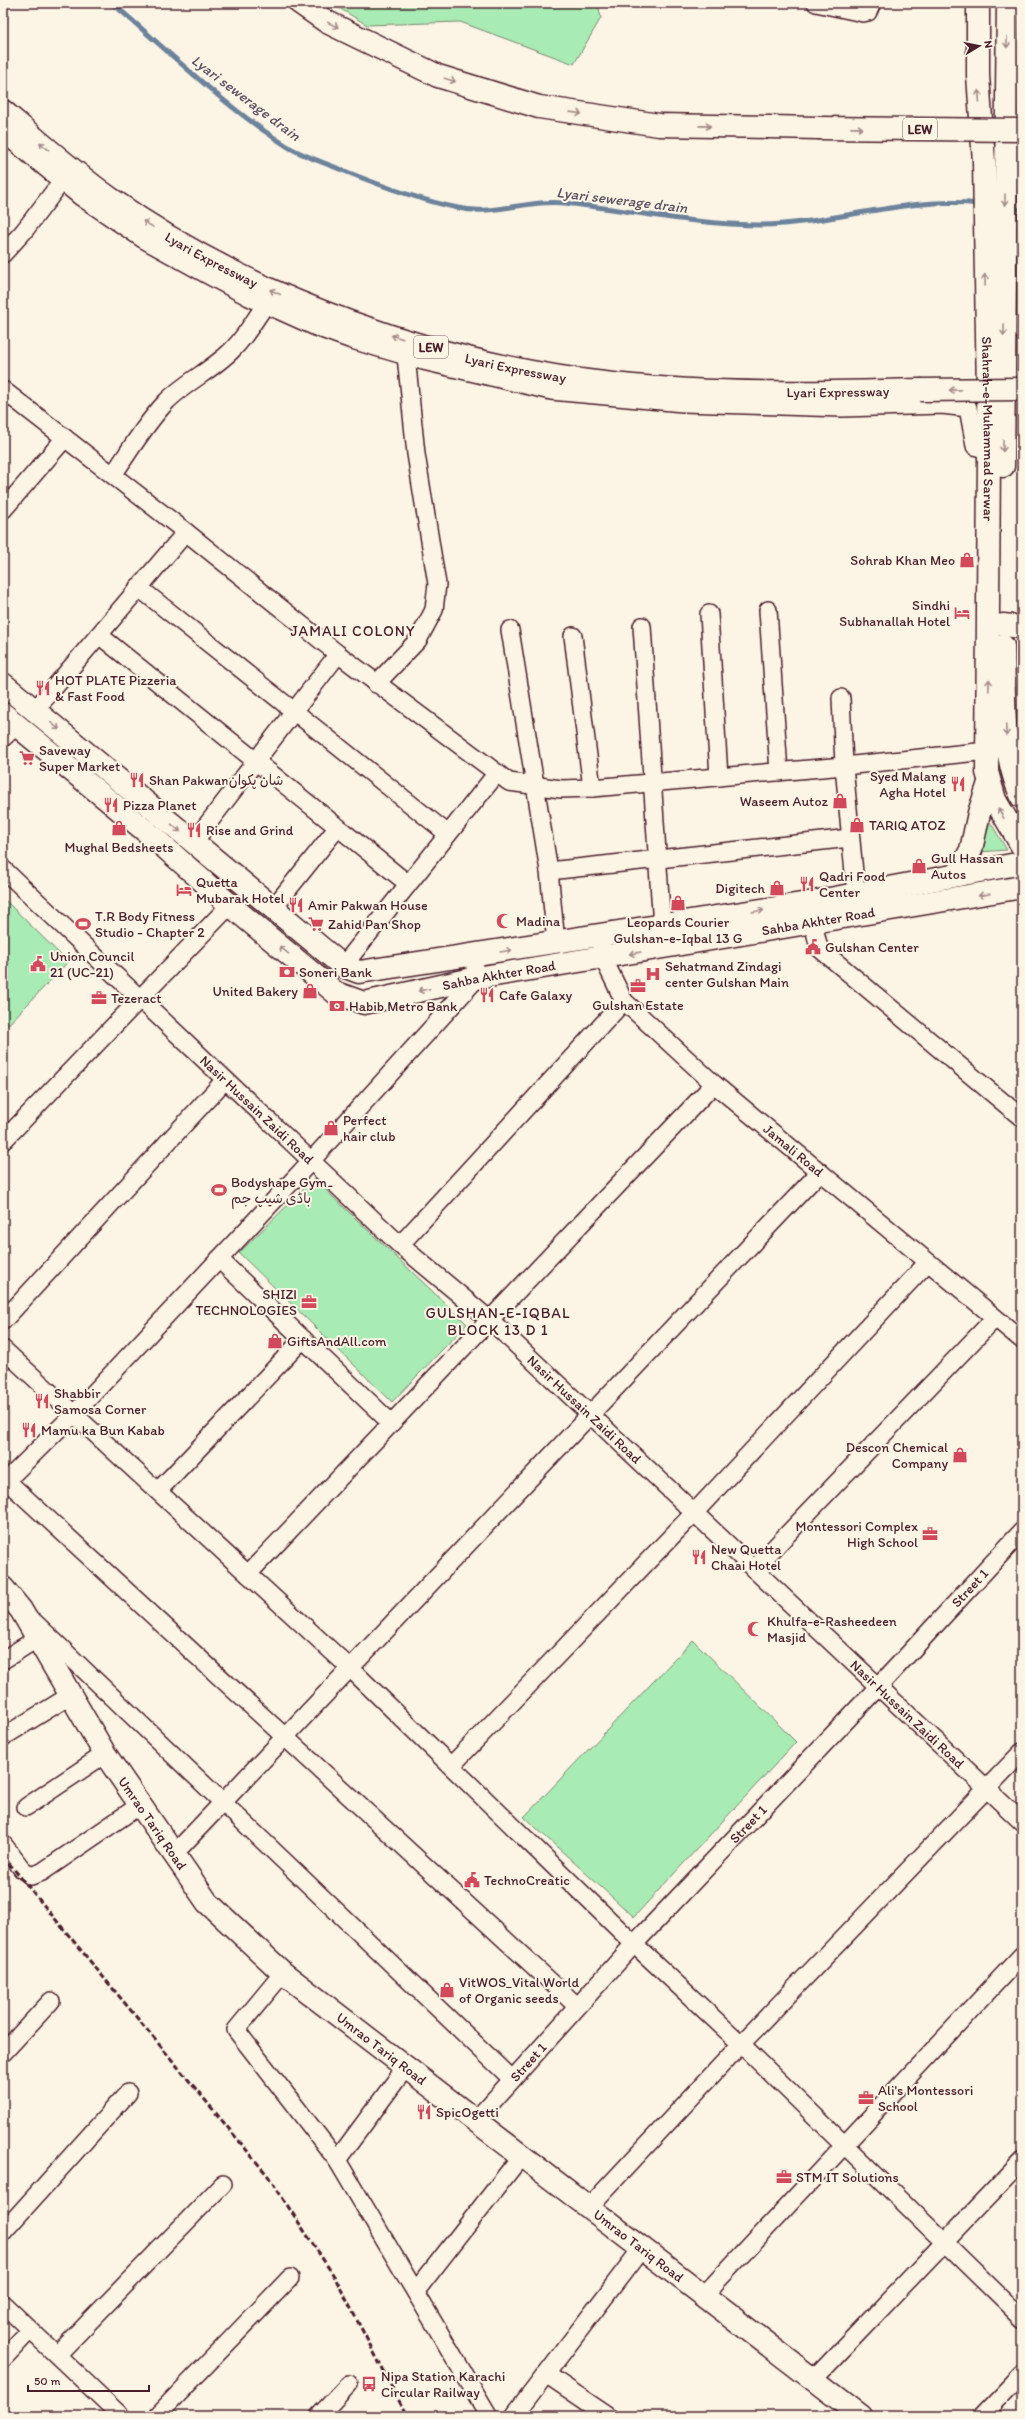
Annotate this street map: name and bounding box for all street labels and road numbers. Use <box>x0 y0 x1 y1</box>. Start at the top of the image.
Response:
road number: LEW <box>903 118 937 140</box>
street label: Lyari Expressway <box>162 228 261 292</box>
road number: LEW <box>414 336 448 358</box>
street label: Shahrah-e-Muhammad Sarwar <box>978 336 997 522</box>
street label: Lyari Expressway <box>463 350 568 387</box>
street label: Lyari Expressway <box>787 383 890 401</box>
street label: Sahba Akhter Road <box>760 904 877 939</box>
street label: Sahba Akhter Road <box>441 957 557 994</box>
street label: Nasir Hussain Zaidi Road <box>196 1052 317 1168</box>
street label: Jamali Road <box>760 1121 827 1181</box>
street label: Nasir Hussain Zaidi Road <box>524 1352 645 1468</box>
street label: Street 1 <box>948 1565 992 1611</box>
street label: Nasir Hussain Zaidi Road <box>847 1656 968 1772</box>
street label: Umrao Tariq Road <box>114 1774 190 1874</box>
street label: Street 1 <box>726 1801 771 1847</box>
street label: Umrao Tariq Road <box>333 2009 430 2089</box>
street label: Street 1 <box>507 2039 551 2085</box>
street label: Umrao Tariq Road <box>590 2206 687 2286</box>

